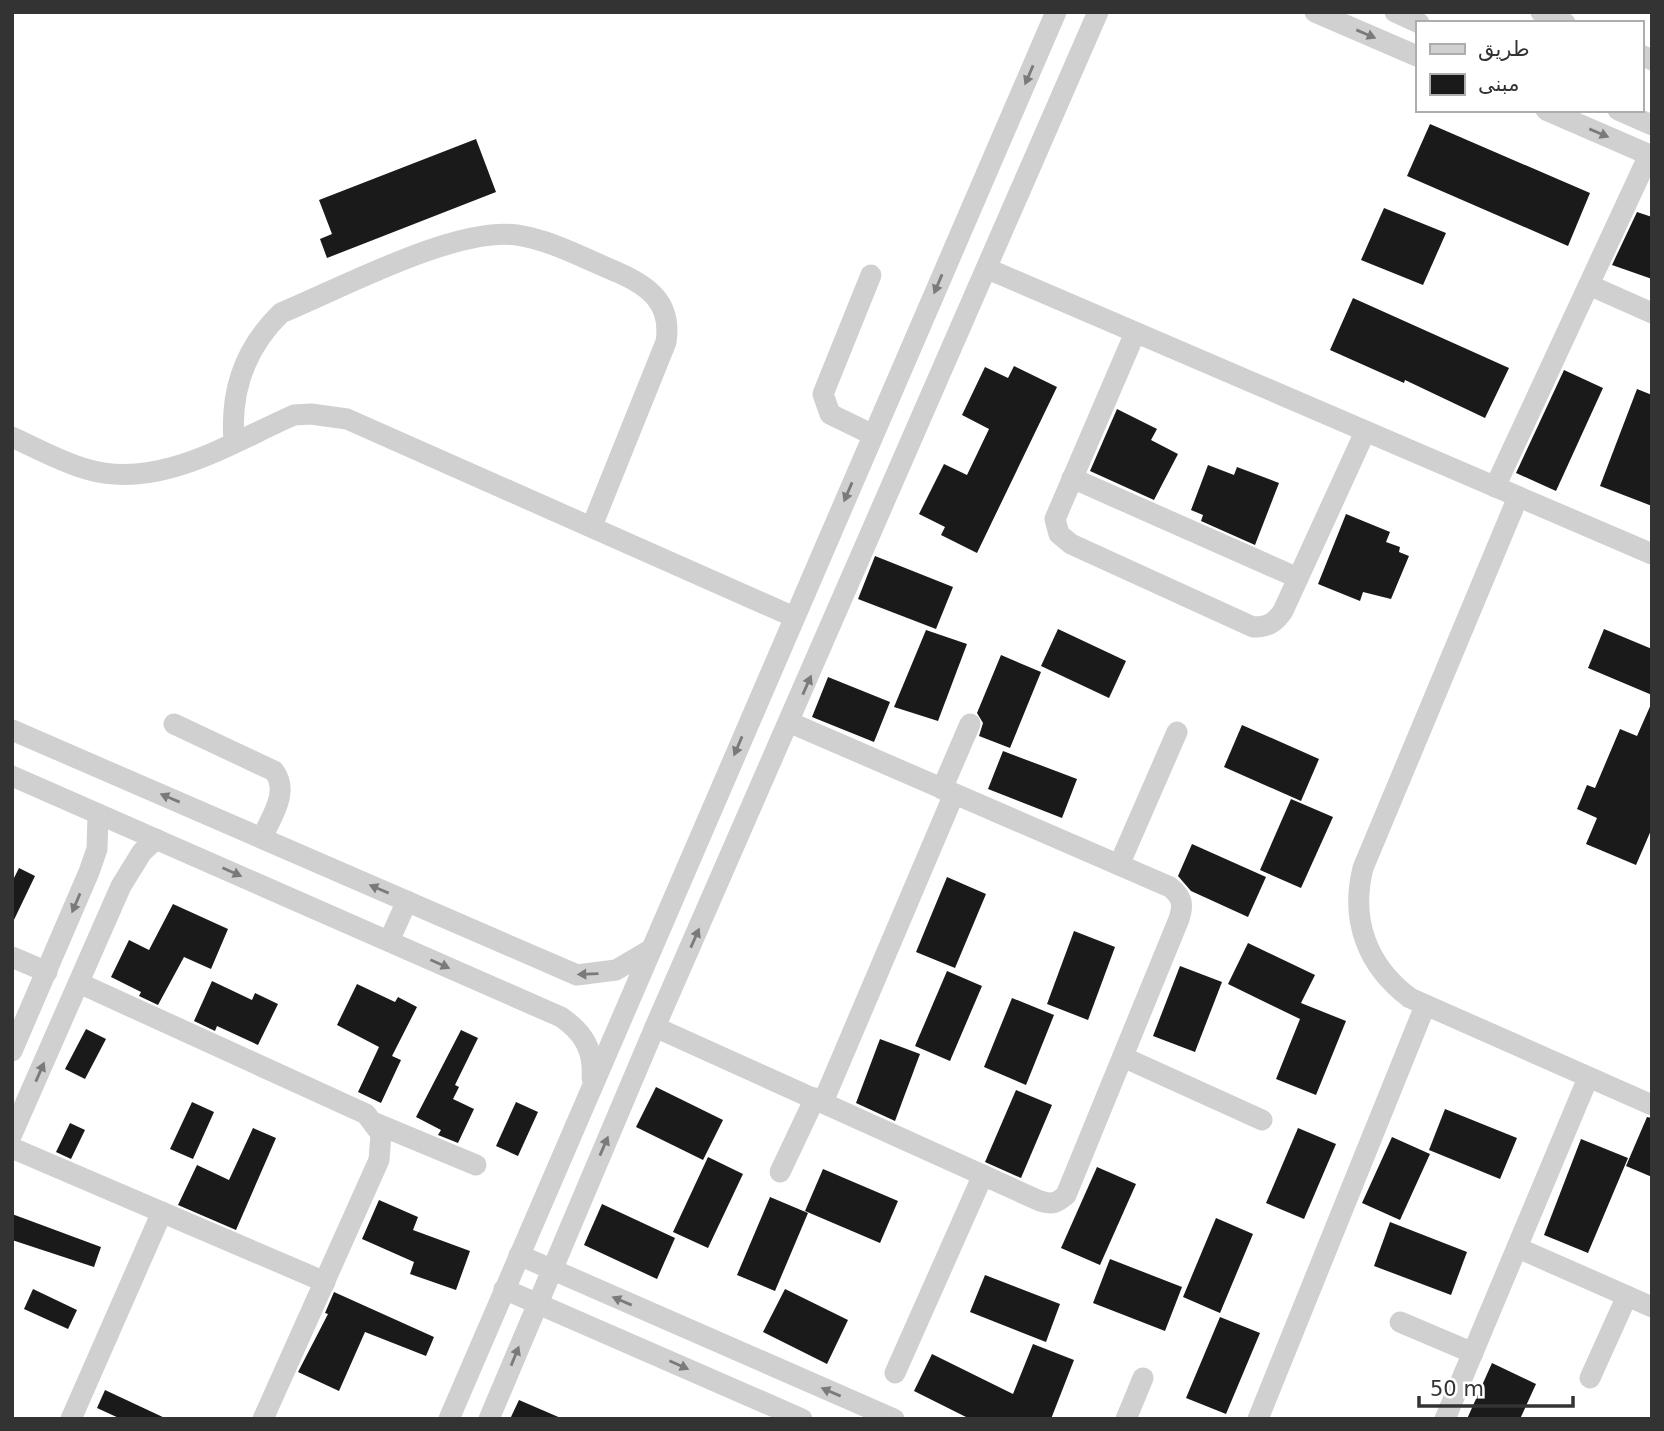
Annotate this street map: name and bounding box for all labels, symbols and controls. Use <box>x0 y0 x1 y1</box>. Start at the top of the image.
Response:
legend <box>1416 21 1643 112</box>
one-way arrow <box>1356 29 1377 40</box>
text: طريق <box>1478 37 1530 61</box>
one-way arrow <box>1023 65 1035 85</box>
text: مبنى <box>1478 72 1519 96</box>
one-way arrow <box>1589 127 1609 139</box>
one-way arrow <box>933 273 944 294</box>
one-way arrow <box>842 482 853 503</box>
one-way arrow <box>801 675 813 695</box>
one-way arrow <box>732 736 743 757</box>
one-way arrow <box>160 792 180 804</box>
one-way arrow <box>222 866 242 878</box>
one-way arrow <box>369 883 389 895</box>
one-way arrow <box>71 892 82 913</box>
one-way arrow <box>689 928 701 948</box>
one-way arrow <box>430 958 450 970</box>
one-way arrow <box>577 969 599 980</box>
one-way arrow <box>34 1062 46 1082</box>
one-way arrow <box>598 1136 610 1156</box>
one-way arrow <box>612 1295 633 1306</box>
one-way arrow <box>509 1345 520 1366</box>
one-way arrow <box>669 1360 690 1371</box>
scale bar <box>1419 1364 1573 1408</box>
text: 50 m <box>1430 1377 1484 1401</box>
one-way arrow <box>820 1386 841 1397</box>

